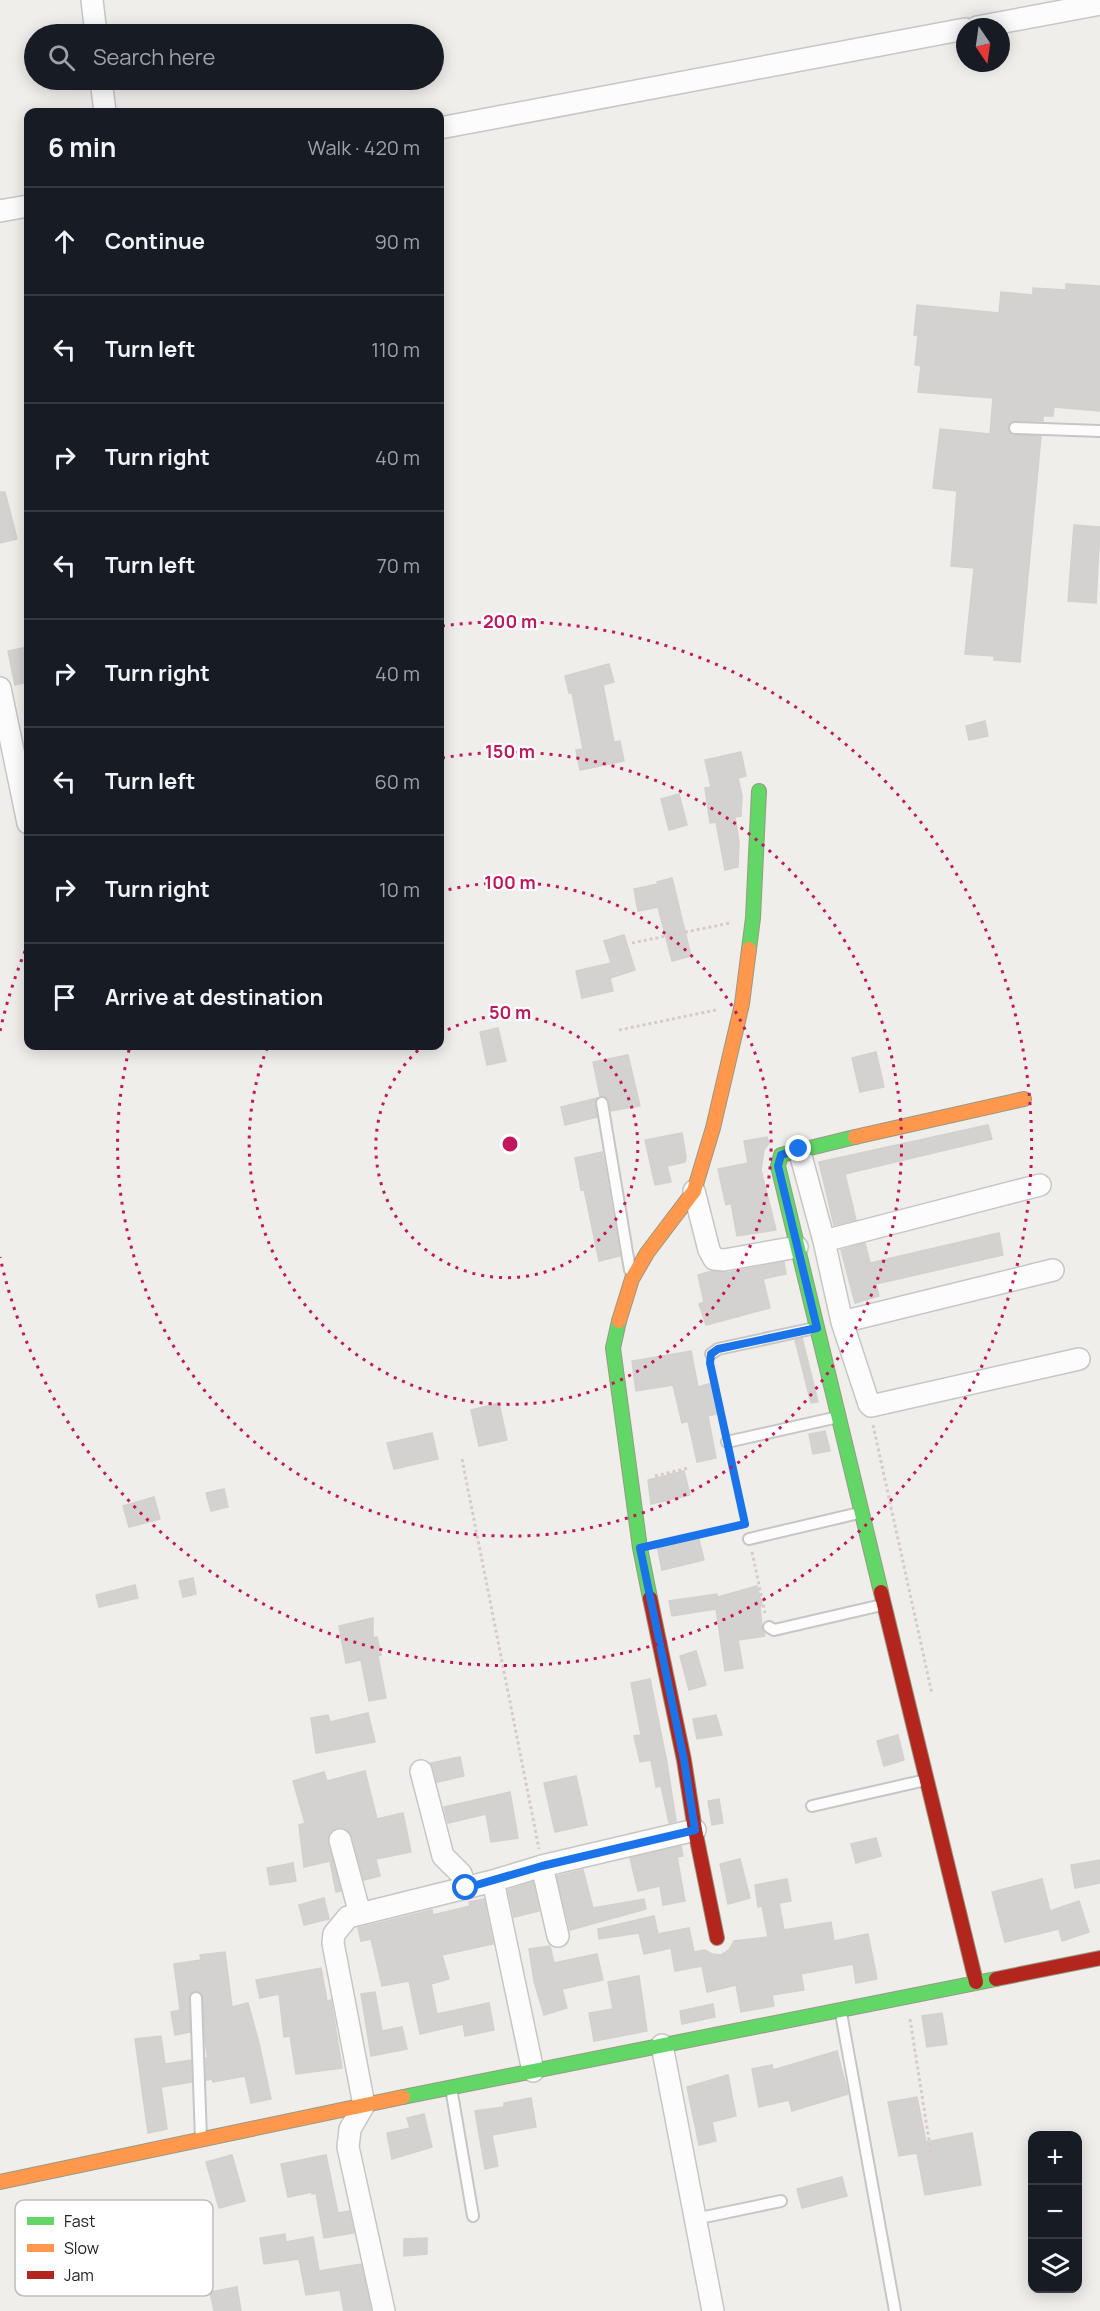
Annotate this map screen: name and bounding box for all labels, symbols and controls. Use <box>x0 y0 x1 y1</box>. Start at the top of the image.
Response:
north arrow <box>956 18 1010 72</box>
search box <box>24 24 444 90</box>
icon: search <box>45 41 78 74</box>
text: Search here <box>93 42 215 72</box>
text: 6 min <box>48 129 116 165</box>
text: Walk · 420 m <box>308 134 420 161</box>
icon: ahead <box>48 225 81 258</box>
text: Continue <box>105 226 205 256</box>
text: 90 m <box>374 228 420 255</box>
icon: left <box>48 333 81 366</box>
text: Turn left <box>105 334 195 364</box>
text: 110 m <box>371 336 420 363</box>
icon: right <box>48 441 81 474</box>
text: Turn right <box>105 442 210 472</box>
text: 40 m <box>375 444 420 471</box>
icon: left <box>48 549 81 582</box>
text: Turn left <box>105 550 195 580</box>
text: 70 m <box>377 552 420 579</box>
text: 200 m <box>483 609 537 633</box>
icon: right <box>48 657 81 690</box>
text: Turn right <box>105 658 210 688</box>
text: 40 m <box>375 660 420 687</box>
text: 150 m <box>485 739 535 763</box>
icon: left <box>48 765 81 798</box>
text: Turn left <box>105 766 195 796</box>
text: 60 m <box>374 768 420 795</box>
text: 100 m <box>484 870 536 894</box>
icon: right <box>48 873 81 906</box>
text: Turn right <box>105 874 210 904</box>
text: 10 m <box>379 876 420 903</box>
icon: arrive <box>48 981 81 1014</box>
text: Arrive at destination <box>105 982 323 1012</box>
text: 50 m <box>489 1000 531 1024</box>
centre of rings <box>500 1134 520 1154</box>
route end <box>785 1135 811 1161</box>
route start <box>452 1874 478 1900</box>
map controls <box>1028 2131 1082 2293</box>
button: + <box>1028 2131 1082 2185</box>
button: − <box>1028 2185 1082 2239</box>
legend <box>15 2200 213 2296</box>
text: Fast <box>64 2210 95 2232</box>
text: Slow <box>64 2237 99 2259</box>
button: layers <box>1028 2239 1082 2293</box>
text: Jam <box>64 2264 94 2286</box>

